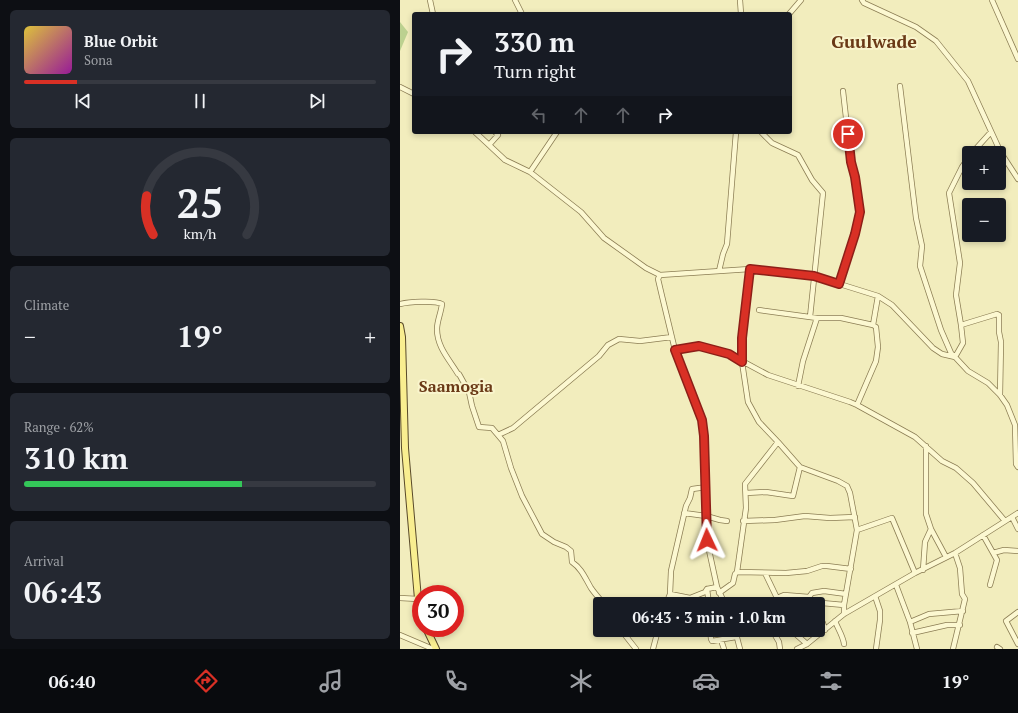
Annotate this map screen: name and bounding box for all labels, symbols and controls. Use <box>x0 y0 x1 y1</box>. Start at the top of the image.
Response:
text: 330 m <box>494 23 575 60</box>
icon: right <box>428 28 480 80</box>
district label: Guulwade <box>831 29 917 53</box>
text: Blue Orbit <box>84 31 158 51</box>
text: Sona <box>84 51 112 69</box>
text: Turn right <box>494 59 576 83</box>
icon: previous <box>72 90 94 112</box>
icon: pause <box>189 90 211 112</box>
icon: next <box>306 90 328 112</box>
icon: left <box>528 104 550 126</box>
icon: ahead <box>570 104 592 126</box>
icon: ahead <box>612 104 634 126</box>
icon: right <box>654 104 676 126</box>
pin <box>831 117 865 151</box>
icon: arrive <box>837 123 859 145</box>
map controls <box>962 146 1006 242</box>
button: + <box>962 146 1006 190</box>
text: 25 <box>176 174 224 229</box>
button: − <box>962 198 1006 242</box>
text: km/h <box>184 223 217 242</box>
text: Climate <box>24 296 69 314</box>
text: 19° <box>177 316 223 356</box>
text: − <box>24 322 36 351</box>
text: + <box>364 322 376 351</box>
district label: Saamogia <box>419 375 493 397</box>
text: Range · 62% <box>24 418 94 436</box>
text: 310 km <box>24 438 128 478</box>
position arrow <box>686 519 728 561</box>
text: Arrival <box>24 552 64 570</box>
text: 06:43 <box>24 572 102 612</box>
speed limit sign: 30 <box>412 585 464 637</box>
text: 06:43 · 3 min · 1.0 km <box>632 607 786 627</box>
icon: directions <box>192 667 220 695</box>
icon: music <box>317 667 345 695</box>
icon: phone <box>442 667 470 695</box>
icon: climate <box>567 667 595 695</box>
icon: car <box>692 667 720 695</box>
icon: filters <box>817 667 845 695</box>
text: 06:40 <box>48 669 95 693</box>
text: 19° <box>942 669 969 693</box>

